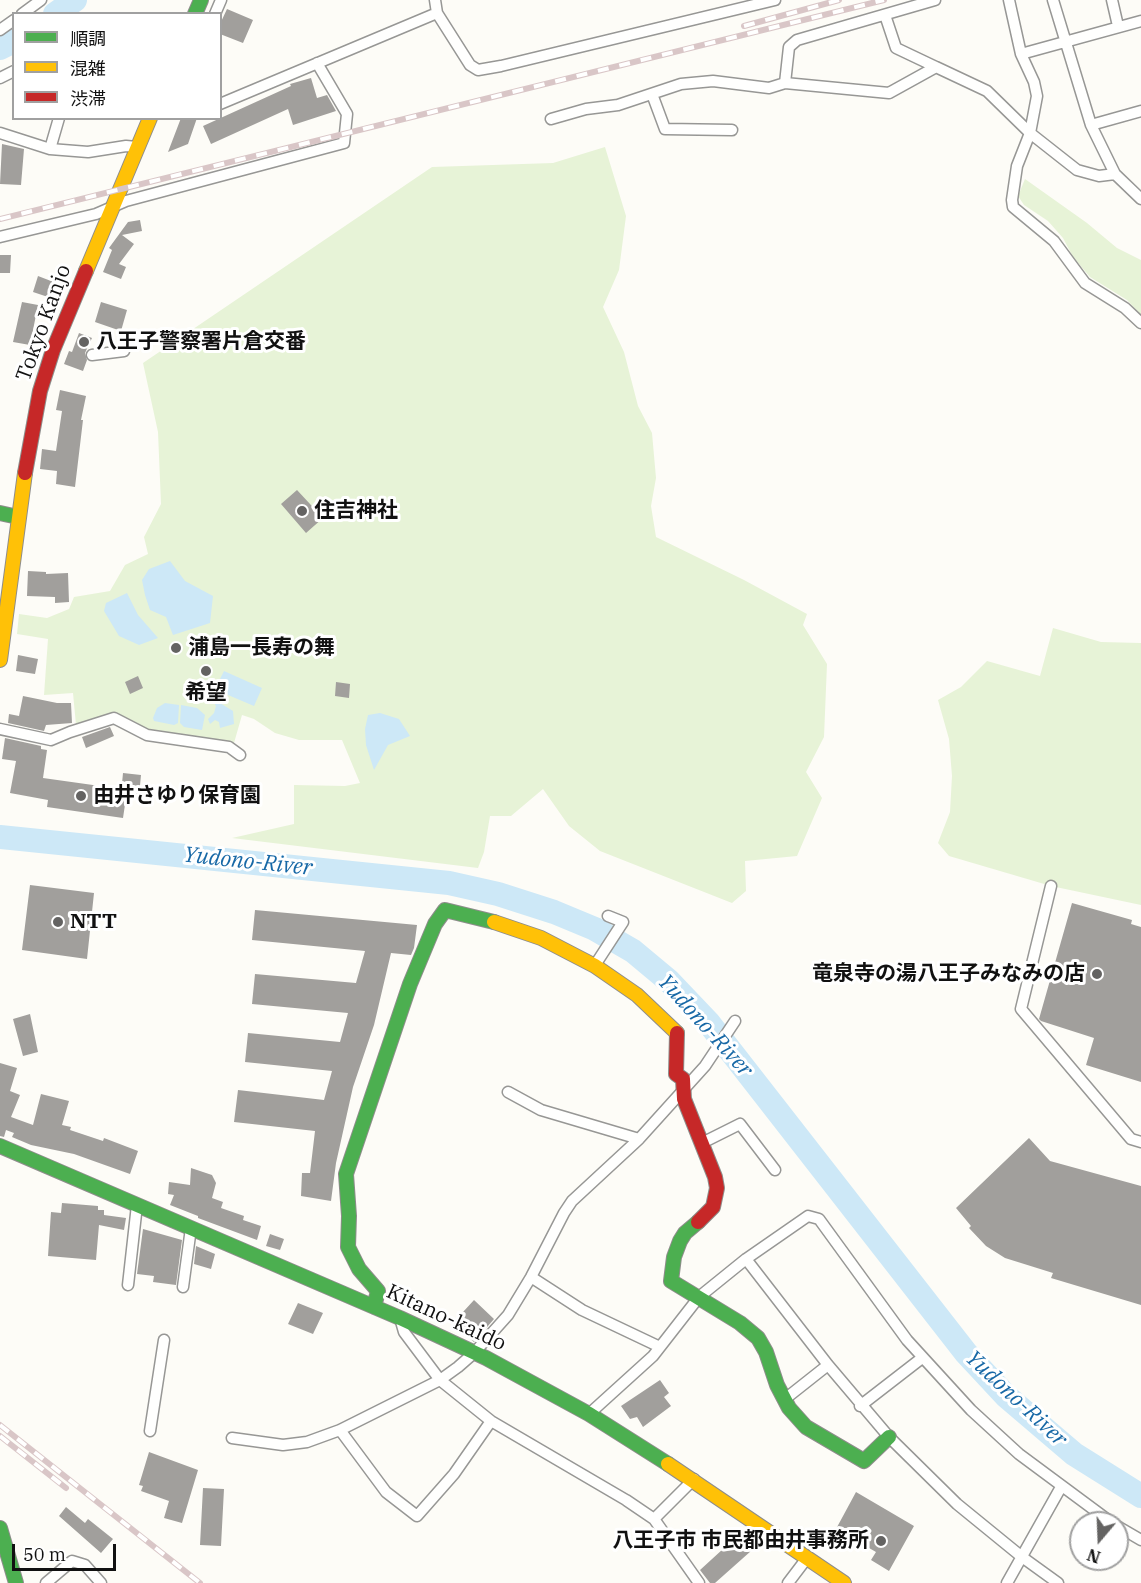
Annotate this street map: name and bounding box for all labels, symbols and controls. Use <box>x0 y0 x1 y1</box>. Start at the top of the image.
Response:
legend <box>12 12 222 120</box>
text: 順調 <box>70 27 106 50</box>
text: 混雑 <box>70 57 106 80</box>
text: 渋滞 <box>70 87 106 110</box>
street label: Tokyo Kanjo <box>11 261 77 385</box>
place label: 八王子警察署片倉交番 <box>96 329 306 355</box>
marker: 八王子警察署片倉交番 <box>77 335 91 349</box>
place label: 住吉神社 <box>314 498 398 524</box>
marker: 住吉神社 <box>295 504 309 518</box>
place label: 浦島一長寿の舞 <box>188 635 335 661</box>
marker: 浦島一長寿の舞 <box>169 641 183 655</box>
marker: 希望 <box>199 664 213 678</box>
place label: 希望 <box>185 680 227 706</box>
place label: 由井さゆり保育園 <box>93 783 261 809</box>
marker: 由井さゆり保育園 <box>74 789 88 803</box>
water label: Yudono-River <box>182 842 314 882</box>
place label: NTT <box>70 909 117 935</box>
marker: NTT <box>51 915 65 929</box>
place label: 竜泉寺の湯八王子みなみの店 <box>812 961 1085 987</box>
marker: 竜泉寺の湯八王子みなみの店 <box>1090 967 1104 981</box>
water label: Yudono-River <box>652 969 758 1083</box>
street label: Kitano-kaido <box>382 1279 510 1357</box>
water label: Yudono-River <box>960 1345 1072 1453</box>
north arrow <box>1069 1511 1129 1571</box>
place label: 八王子市 市民都由井事務所 <box>612 1528 869 1554</box>
scale bar <box>15 1532 118 1570</box>
marker: 八王子市 市民都由井事務所 <box>874 1534 888 1548</box>
text: 50 m <box>23 1543 66 1566</box>
text: N <box>1085 1545 1103 1568</box>

